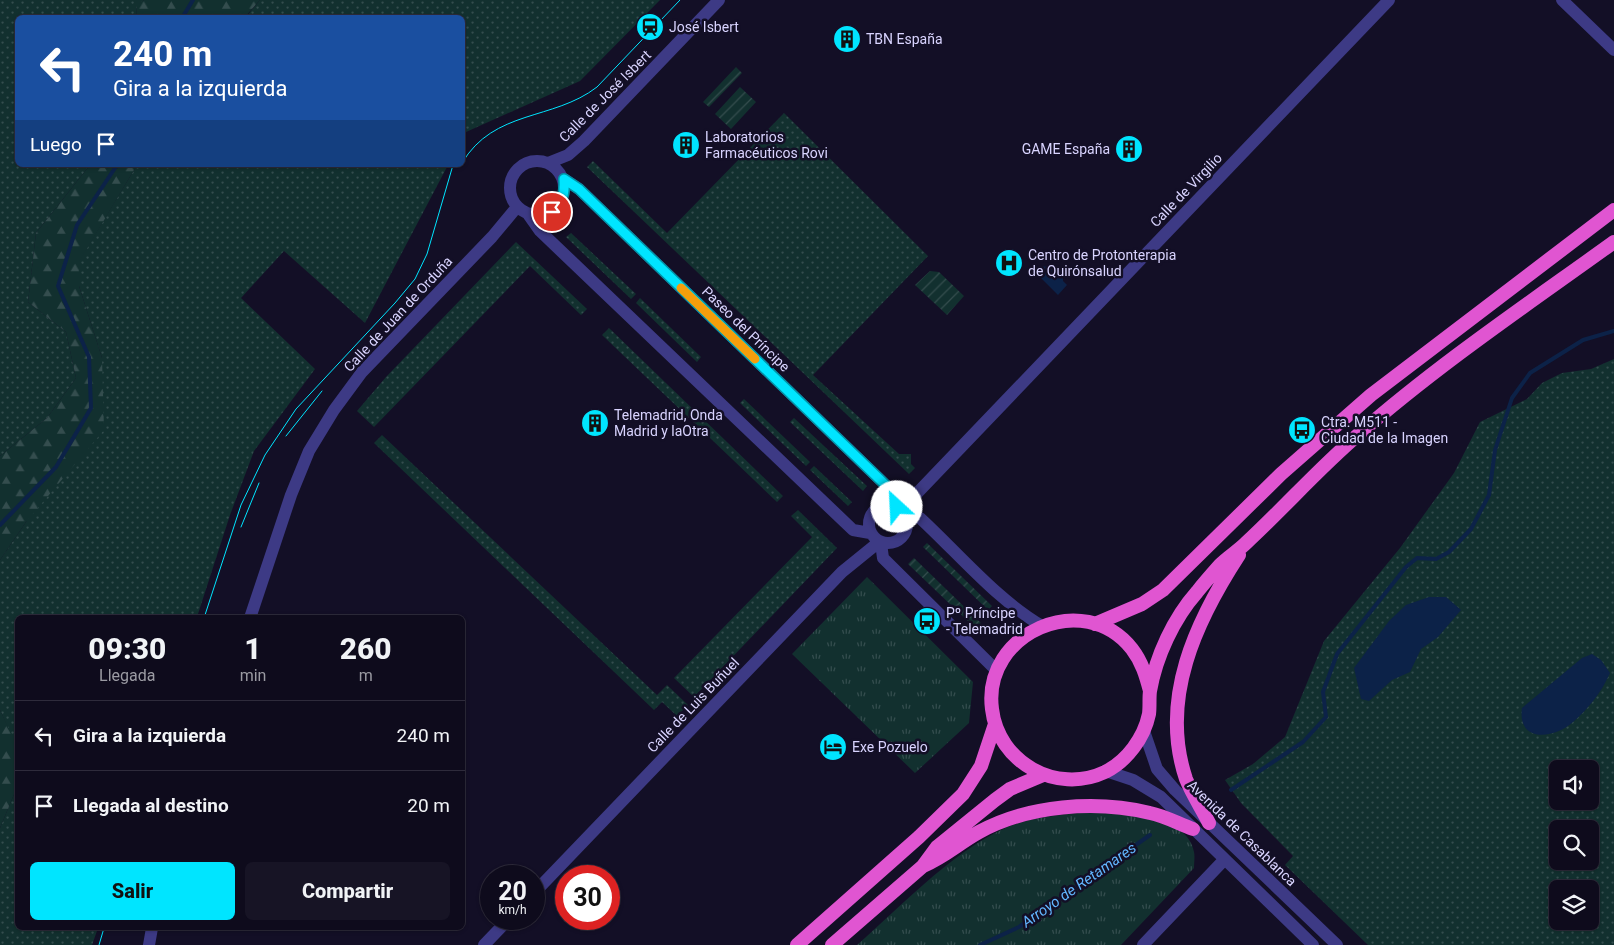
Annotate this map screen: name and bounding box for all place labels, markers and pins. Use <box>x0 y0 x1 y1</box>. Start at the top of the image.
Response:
station icon: José Isbert <box>635 12 665 42</box>
place label: José Isbert <box>669 19 739 35</box>
building icon: TBN España <box>832 24 862 54</box>
place label: TBN España <box>866 31 943 47</box>
place label: Laboratorios Farmacéuticos Rovi <box>705 129 828 161</box>
building icon: Laboratorios Farmacéuticos Rovi <box>671 130 701 160</box>
building icon: GAME España <box>1114 134 1144 164</box>
place label: GAME España <box>1022 141 1110 157</box>
pin <box>531 191 573 233</box>
place label: Centro de Protonterapia de Quirónsalud <box>1028 247 1176 279</box>
hospital icon: Centro de Protonterapia de Quirónsalud <box>994 248 1024 278</box>
place label: Telemadrid, Onda Madrid y laOtra <box>614 407 723 439</box>
building icon: Telemadrid, Onda Madrid y laOtra <box>580 408 610 438</box>
place label: Ctra. M511 - Ciudad de la Imagen <box>1321 414 1448 446</box>
bus stop icon: Ctra. M511 - Ciudad de la Imagen <box>1287 415 1317 445</box>
place label: Pº Príncipe - Telemadrid <box>946 605 1023 637</box>
bus stop icon: Pº Príncipe - Telemadrid <box>912 606 942 636</box>
hotel icon: Exe Pozuelo <box>818 732 848 762</box>
place label: Exe Pozuelo <box>852 739 928 755</box>

